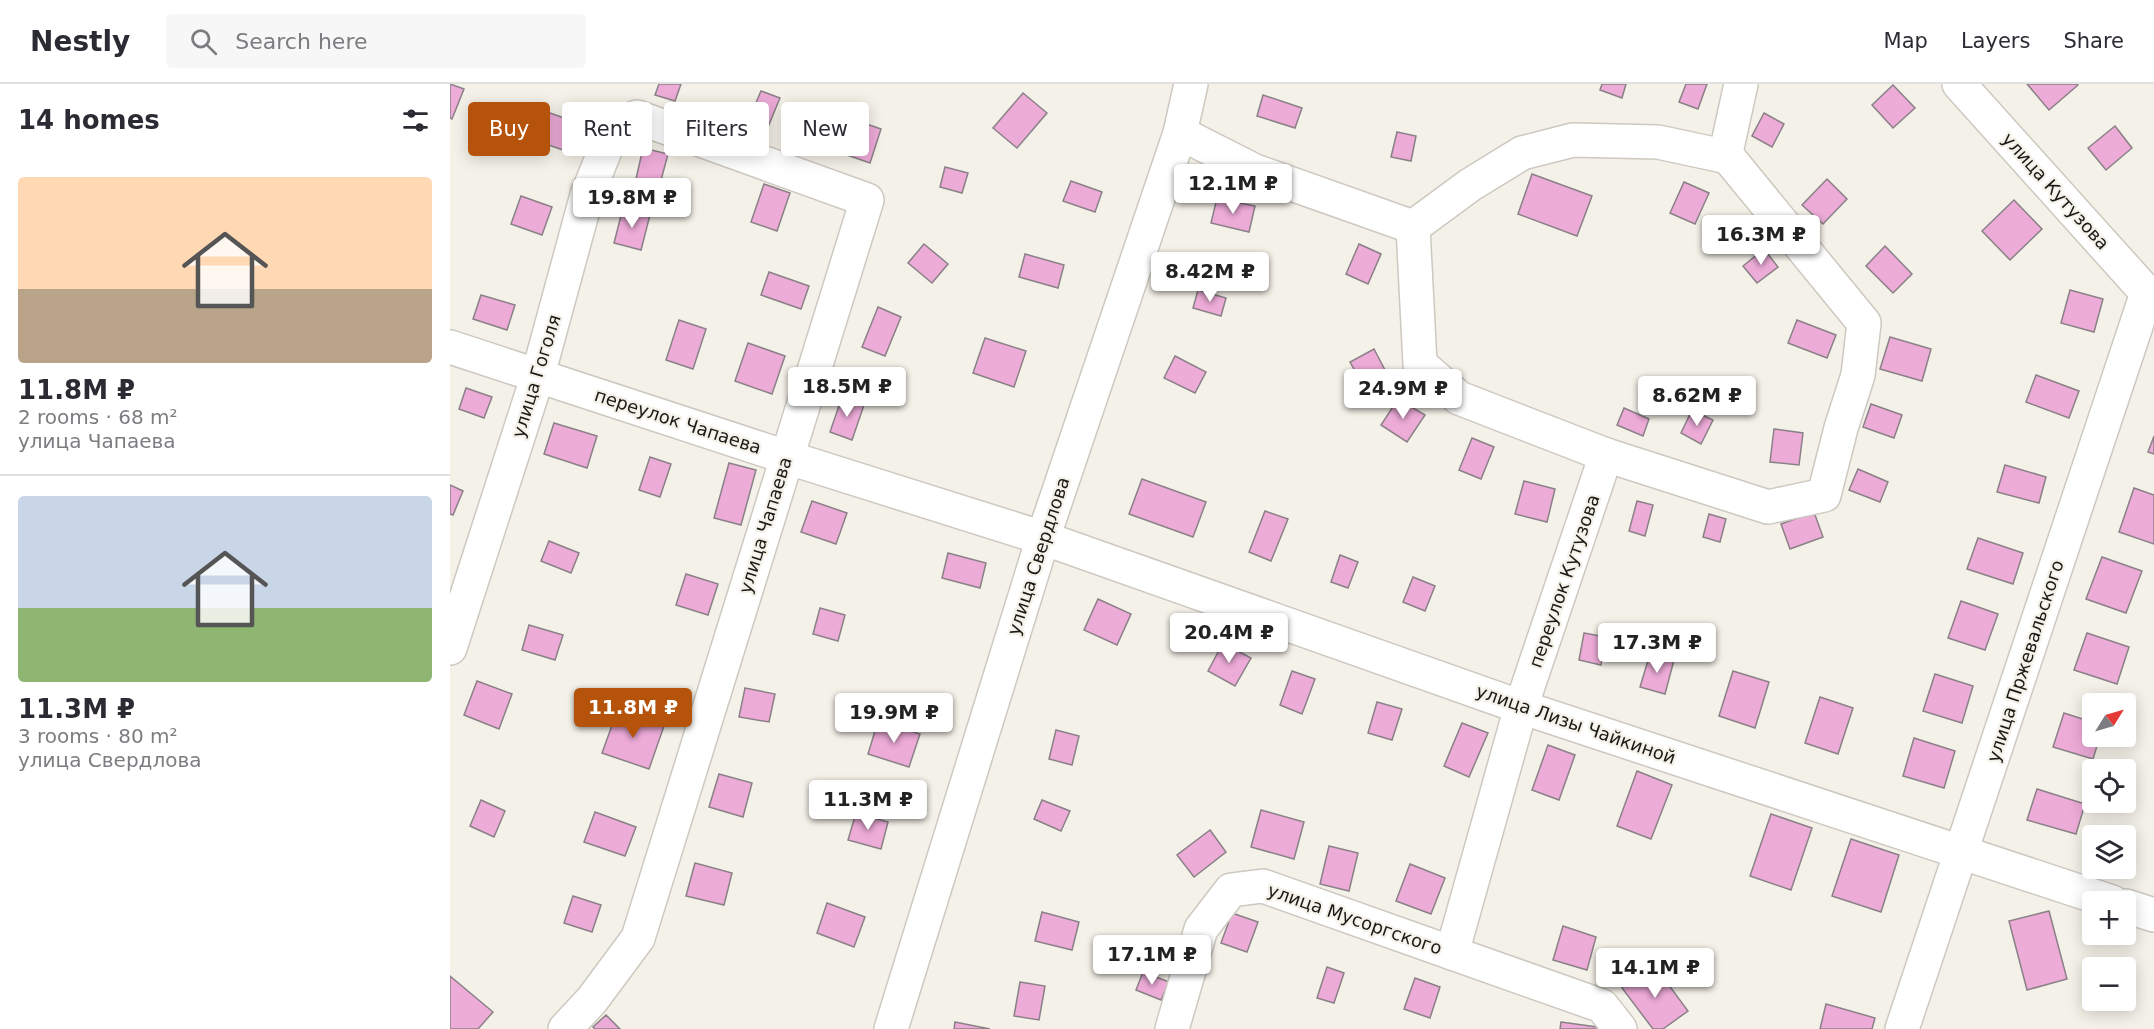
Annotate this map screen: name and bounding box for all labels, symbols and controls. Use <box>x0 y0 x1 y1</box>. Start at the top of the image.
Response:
search box <box>166 14 586 68</box>
text: Nestly <box>30 25 130 58</box>
icon: search <box>187 25 220 58</box>
text: Search here <box>235 29 367 54</box>
text: Map <box>1884 29 1928 53</box>
text: Layers <box>1961 29 2030 53</box>
text: Share <box>2063 29 2124 53</box>
chip: Buy <box>468 102 550 156</box>
chip: Rent <box>562 102 652 156</box>
chip: Filters <box>664 102 769 156</box>
chip: New <box>781 102 869 156</box>
icon: filters <box>399 104 432 137</box>
text: 14 homes <box>18 105 160 135</box>
street label: улица Кутузова <box>1998 128 2114 254</box>
pin: 12.1M ₽ <box>1178 164 1288 215</box>
text: 12.1M ₽ <box>1188 171 1278 195</box>
pin: 19.8M ₽ <box>577 178 687 229</box>
text: 19.8M ₽ <box>587 185 677 209</box>
pin: 16.3M ₽ <box>1706 215 1816 266</box>
icon: home <box>171 216 279 324</box>
text: 16.3M ₽ <box>1716 222 1806 246</box>
pin: 8.42M ₽ <box>1155 252 1265 303</box>
text: 8.42M ₽ <box>1165 259 1255 283</box>
street label: улица Гоголя <box>507 312 565 440</box>
pin: 18.5M ₽ <box>792 367 902 418</box>
pin: 24.9M ₽ <box>1348 369 1458 420</box>
text: 18.5M ₽ <box>802 374 892 398</box>
text: 11.8M ₽ <box>18 375 135 405</box>
text: 24.9M ₽ <box>1358 376 1448 400</box>
pin: 8.62M ₽ <box>1642 376 1752 427</box>
text: 8.62M ₽ <box>1652 383 1742 407</box>
street label: переулок Чапаева <box>592 384 764 458</box>
text: 2 rooms · 68 m² <box>18 405 178 429</box>
text: улица Чапаева <box>18 429 176 453</box>
street label: улица Чапаева <box>734 454 796 596</box>
street label: улица Свердлова <box>1002 474 1074 638</box>
street label: переулок Кутузова <box>1524 492 1604 670</box>
icon: home <box>171 535 279 643</box>
street label: улица Пржевальского <box>1982 557 2068 765</box>
pin: 20.4M ₽ <box>1174 613 1284 664</box>
text: 20.4M ₽ <box>1184 620 1274 644</box>
pin: 17.3M ₽ <box>1602 623 1712 674</box>
text: 17.3M ₽ <box>1612 630 1702 654</box>
street label: улица Лизы Чайкиной <box>1473 680 1679 768</box>
pin: 11.8M ₽ <box>578 688 688 739</box>
pin: 19.9M ₽ <box>839 693 949 744</box>
north arrow <box>2082 693 2136 747</box>
map controls <box>2082 693 2136 1011</box>
text: 11.3M ₽ <box>18 694 135 724</box>
text: 11.8M ₽ <box>588 695 678 719</box>
text: 19.9M ₽ <box>849 700 939 724</box>
text: 3 rooms · 80 m² <box>18 724 178 748</box>
text: улица Свердлова <box>18 748 202 772</box>
button: locate <box>2082 759 2136 813</box>
pin: 11.3M ₽ <box>813 780 923 831</box>
text: 11.3M ₽ <box>823 787 913 811</box>
button: layers <box>2082 825 2136 879</box>
street label: улица Мусоргского <box>1265 879 1445 959</box>
button: + <box>2082 891 2136 945</box>
pin: 17.1M ₽ <box>1097 935 1207 986</box>
text: 17.1M ₽ <box>1107 942 1197 966</box>
pin: 14.1M ₽ <box>1600 948 1710 999</box>
text: 14.1M ₽ <box>1610 955 1700 979</box>
button: − <box>2082 957 2136 1011</box>

